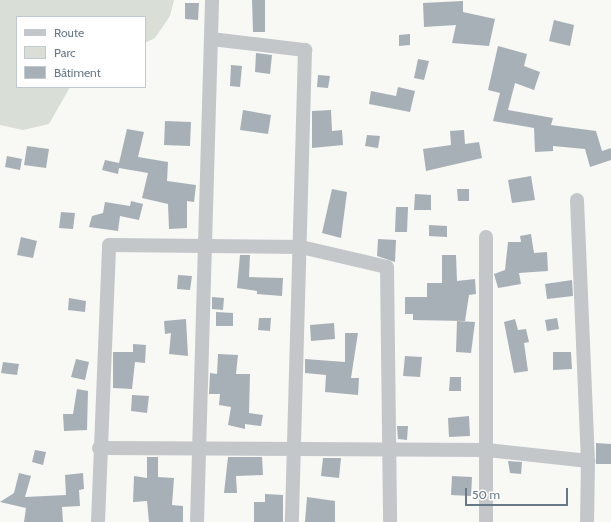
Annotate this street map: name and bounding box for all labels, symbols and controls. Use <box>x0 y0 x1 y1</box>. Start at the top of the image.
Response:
legend <box>16 16 146 88</box>
text: Route <box>54 25 84 40</box>
text: Parc <box>54 45 76 60</box>
text: Bâtiment <box>54 65 101 80</box>
scale bar <box>467 480 570 506</box>
text: 50 m <box>472 487 500 502</box>

